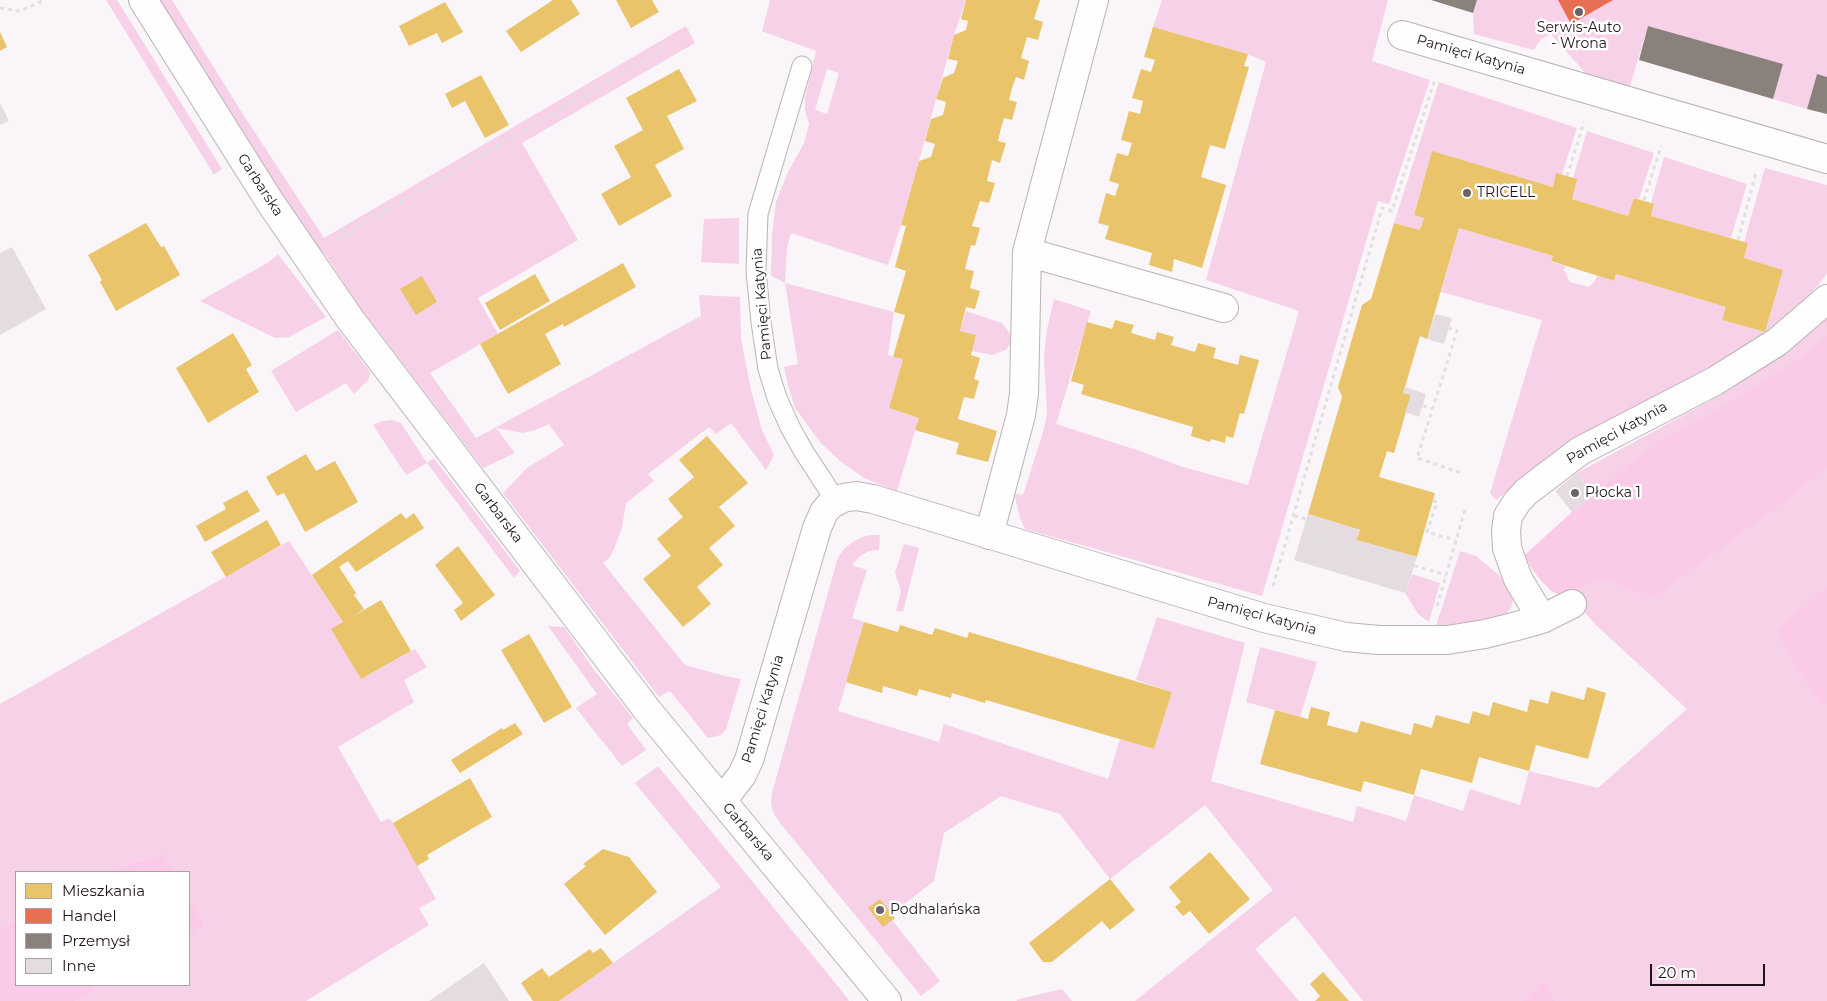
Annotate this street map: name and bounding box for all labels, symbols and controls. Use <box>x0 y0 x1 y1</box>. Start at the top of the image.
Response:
marker: Serwis-Auto - Wrona <box>1573 6 1585 18</box>
place label: Serwis-Auto - Wrona <box>1537 20 1621 52</box>
street label: Pamięci Katynia <box>1415 31 1527 79</box>
street label: Garbarska <box>234 151 286 219</box>
place label: TRICELL <box>1477 185 1535 201</box>
marker: TRICELL <box>1461 187 1473 199</box>
street label: Pamięci Katynia <box>749 247 775 361</box>
street label: Pamięci Katynia <box>1564 398 1670 468</box>
street label: Garbarska <box>470 480 526 546</box>
place label: Płocka 1 <box>1585 485 1641 501</box>
marker: Płocka 1 <box>1569 487 1581 499</box>
street label: Pamięci Katynia <box>1205 593 1319 639</box>
street label: Pamięci Katynia <box>738 653 788 765</box>
street label: Garbarska <box>719 799 777 865</box>
legend <box>15 871 190 986</box>
text: Mieszkania <box>62 881 145 900</box>
place label: Podhalańska <box>890 902 981 918</box>
marker: Podhalańska <box>874 904 886 916</box>
text: Handel <box>62 906 116 925</box>
text: Przemysł <box>62 931 130 950</box>
scale bar <box>1652 954 1767 986</box>
text: Inne <box>62 956 96 975</box>
text: 20 m <box>1658 963 1696 982</box>

